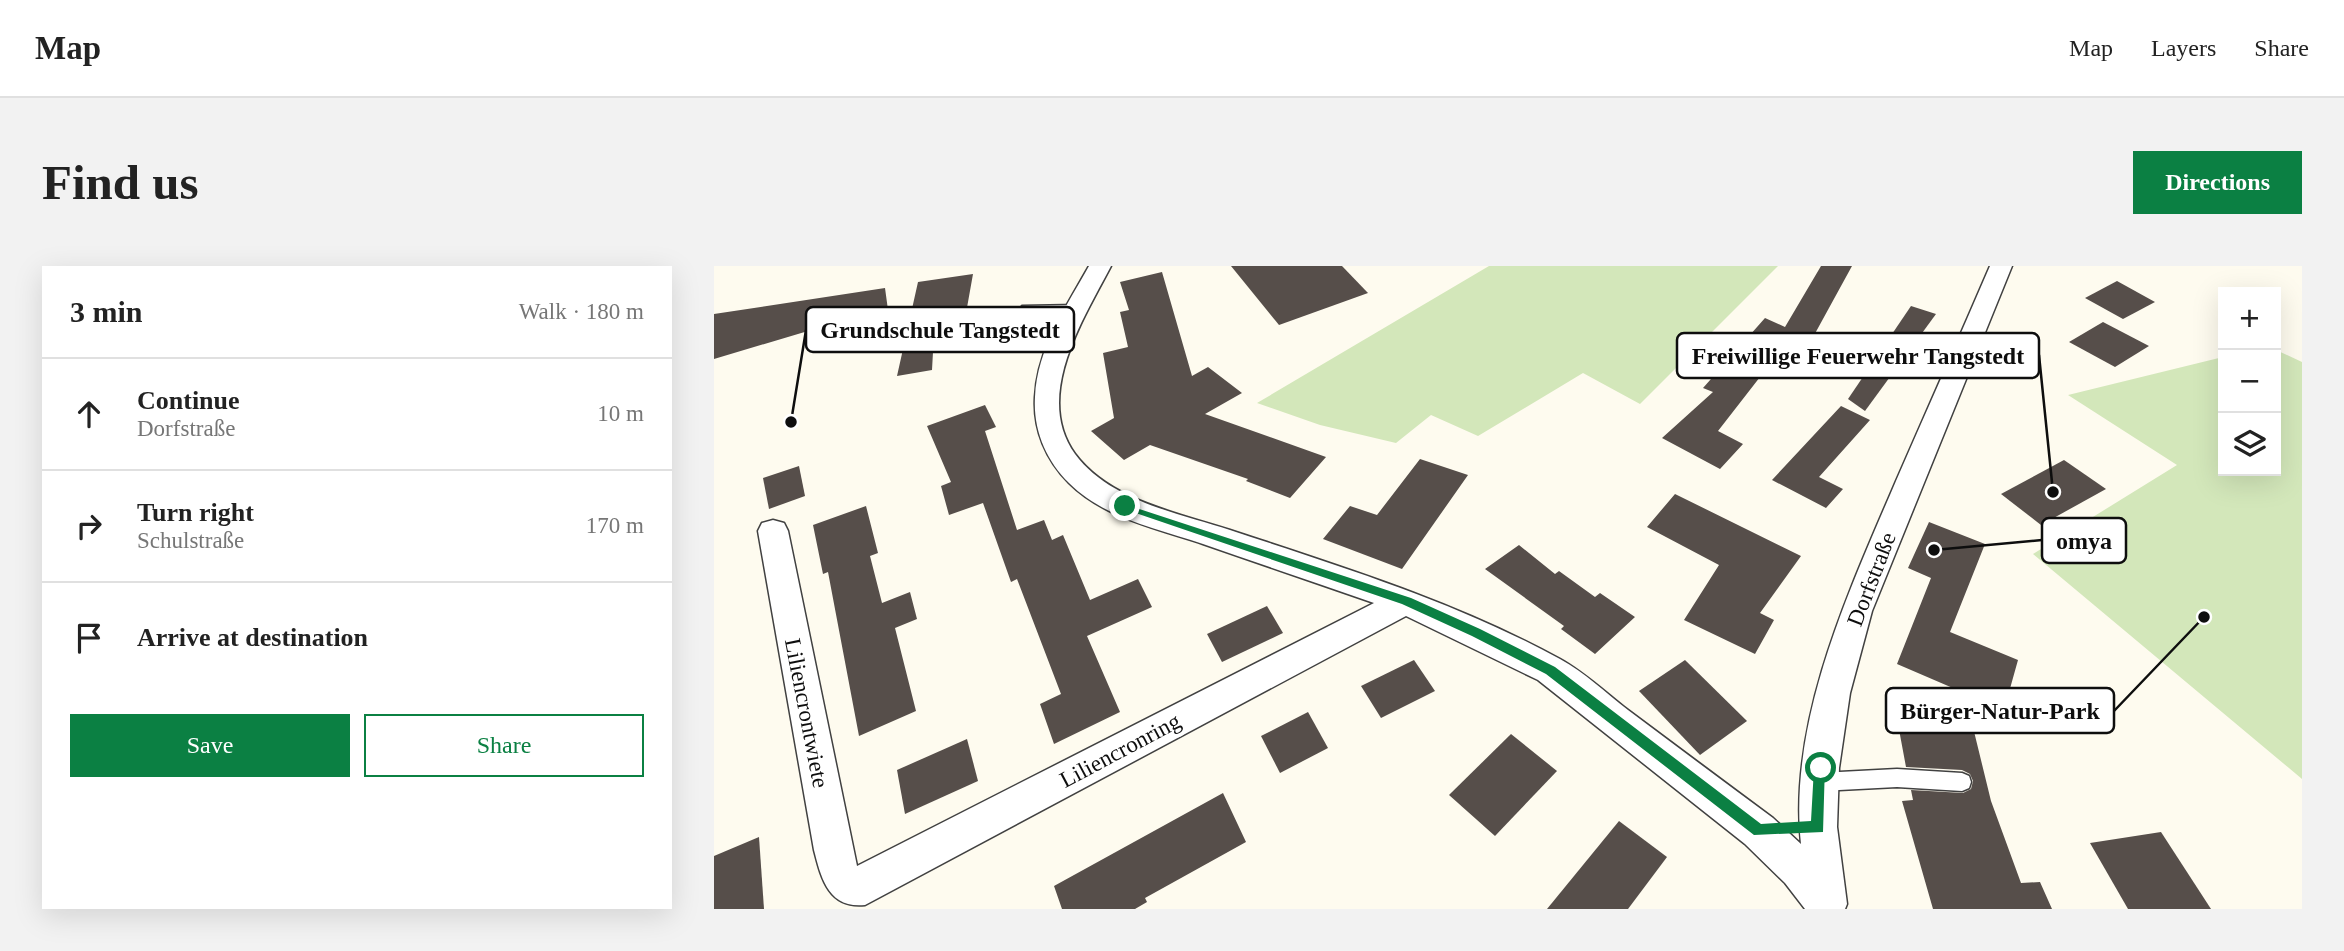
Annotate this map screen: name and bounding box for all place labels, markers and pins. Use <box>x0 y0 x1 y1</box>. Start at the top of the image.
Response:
callout: Grundschule Tangstedt <box>806 307 1074 352</box>
callout: Freiwillige Feuerwehr Tangstedt <box>1677 333 2039 378</box>
callout: omya <box>2042 518 2126 563</box>
callout: Bürger-Natur-Park <box>1886 688 2114 733</box>

